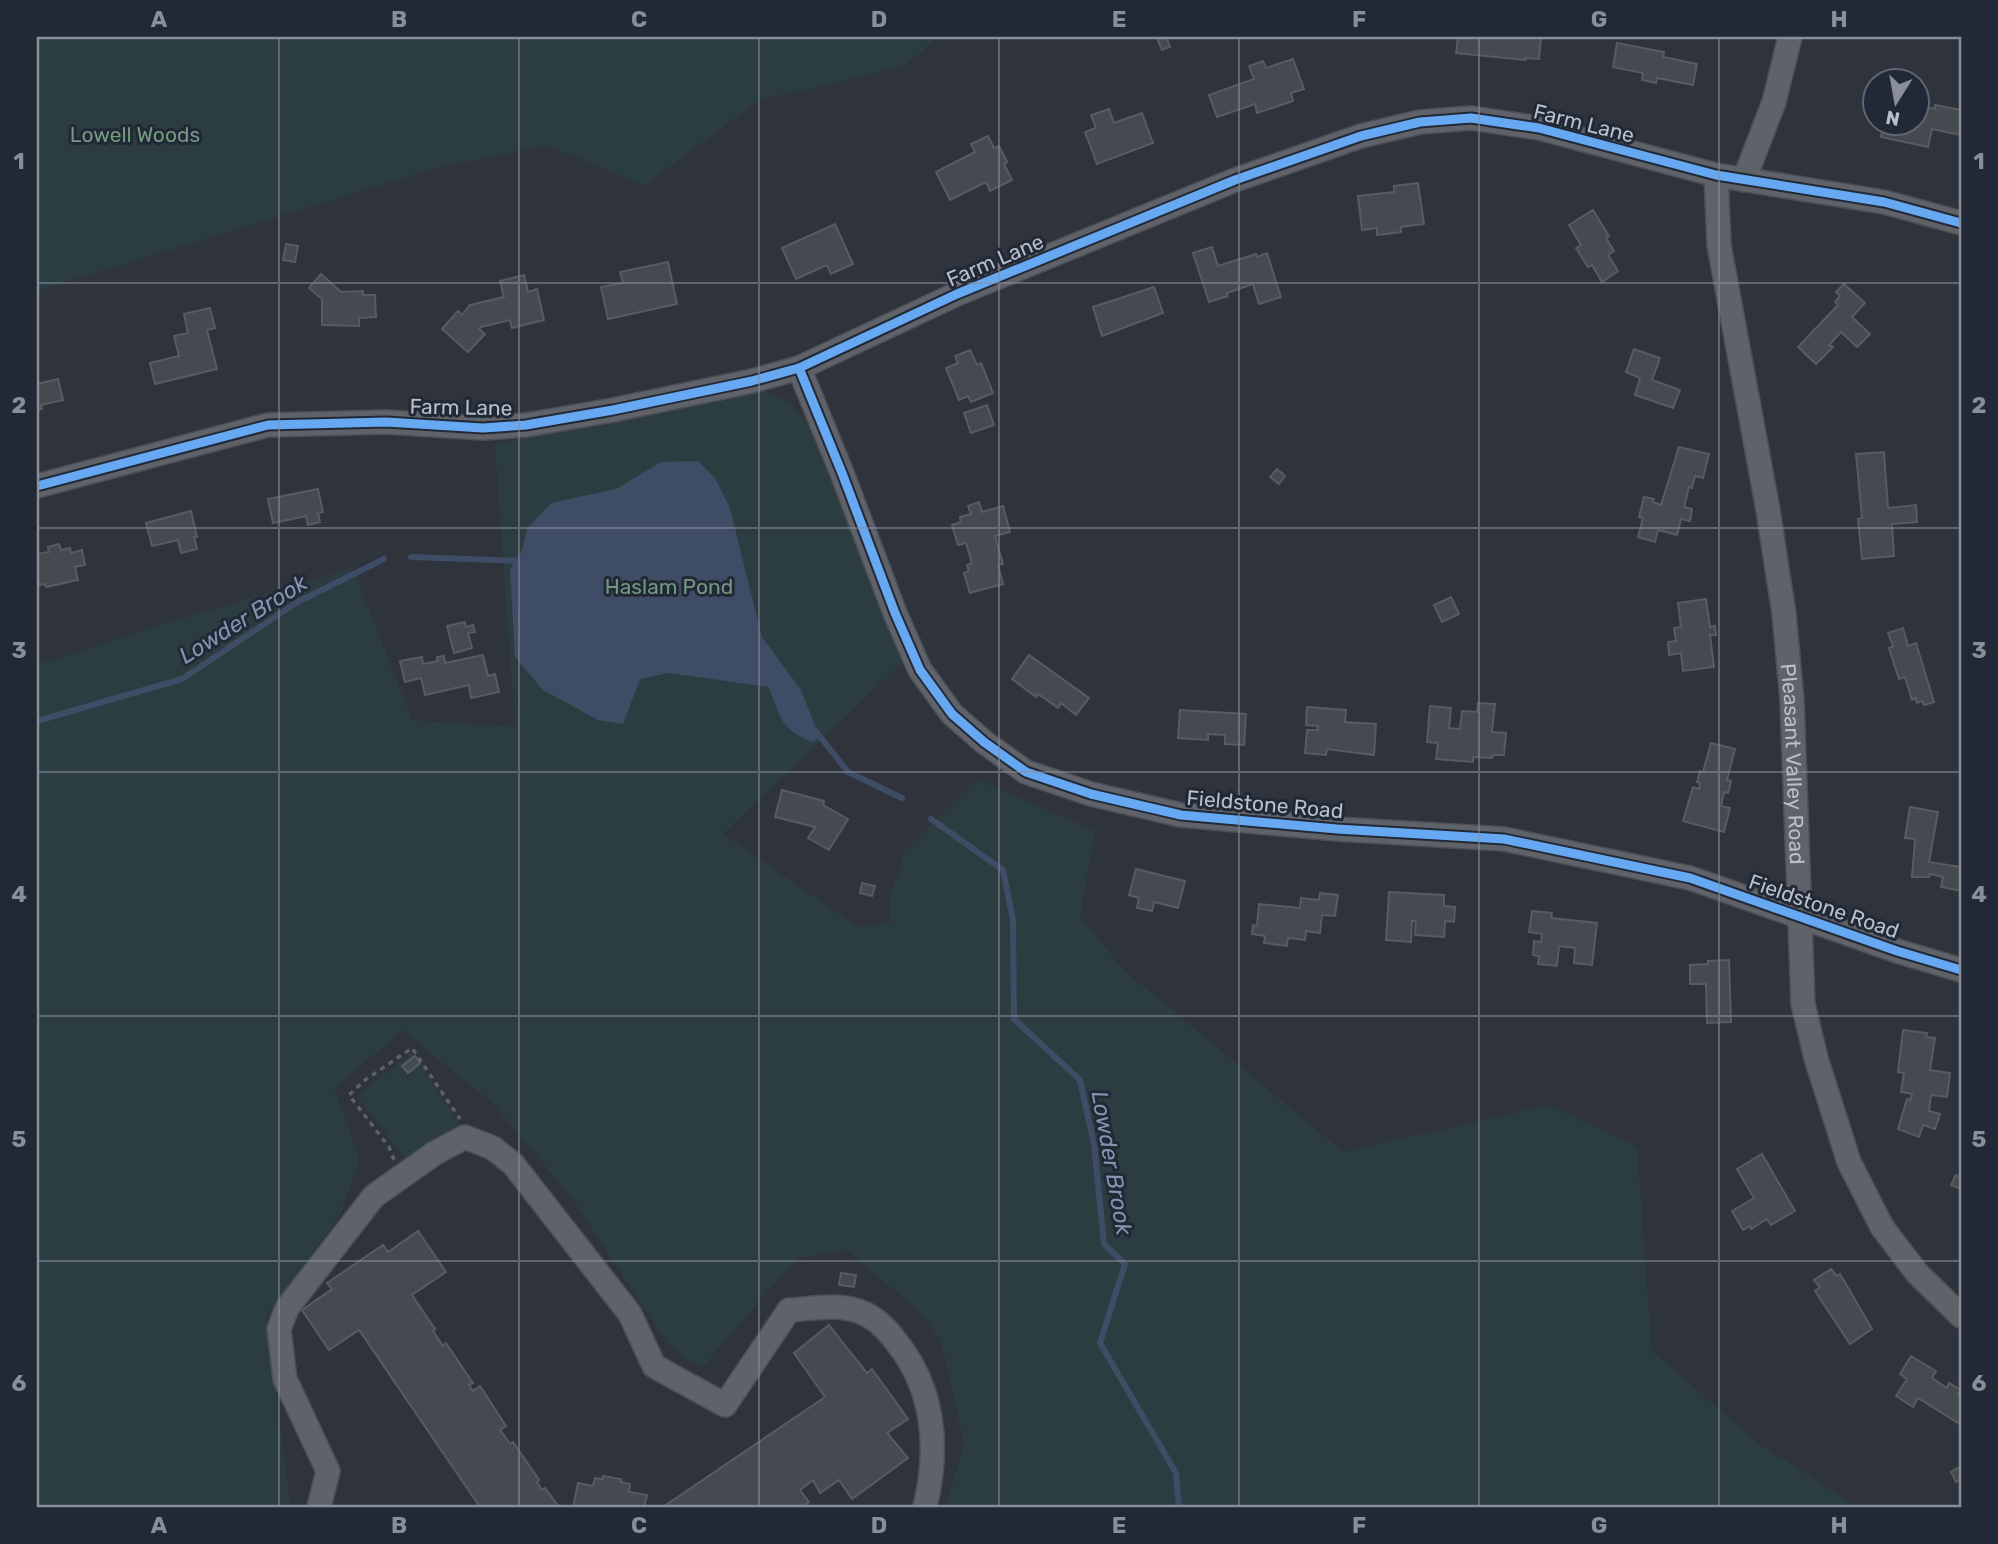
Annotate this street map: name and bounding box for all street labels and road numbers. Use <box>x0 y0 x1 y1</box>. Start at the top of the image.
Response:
street label: Farm Lane <box>1531 98 1637 148</box>
street label: Farm Lane <box>943 228 1047 292</box>
street label: Farm Lane <box>409 394 513 420</box>
street label: Pleasant Valley Road <box>1776 662 1810 865</box>
street label: Fieldstone Road <box>1186 785 1344 823</box>
street label: Fieldstone Road <box>1746 869 1902 943</box>

